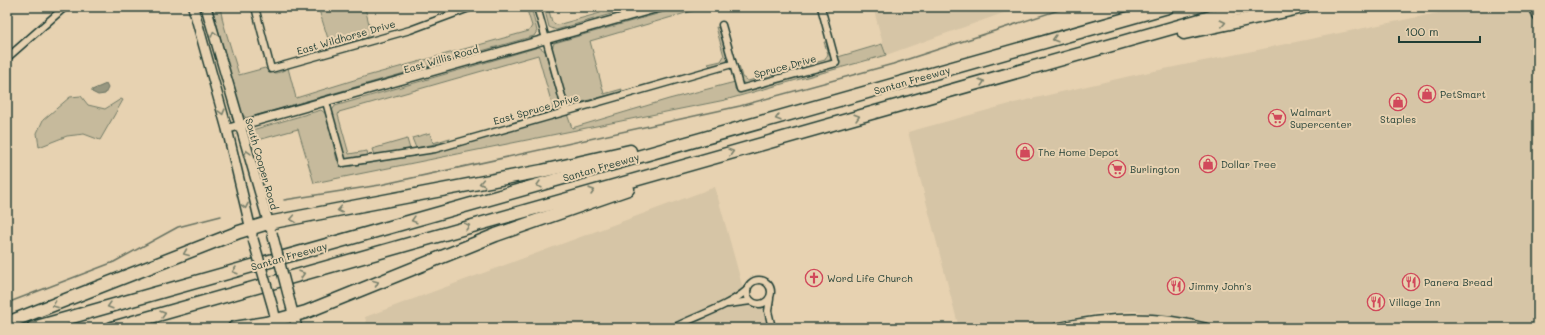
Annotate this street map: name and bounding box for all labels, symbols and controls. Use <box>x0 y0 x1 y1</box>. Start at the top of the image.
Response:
street label: East Wildhorse Drive <box>295 16 397 58</box>
scale bar <box>1399 18 1480 44</box>
one-way arrow <box>1220 20 1226 28</box>
text: 100 m <box>1405 23 1439 39</box>
one-way arrow <box>210 31 219 38</box>
one-way arrow <box>1052 34 1059 43</box>
street label: East Willis Road <box>402 42 480 76</box>
street label: Spruce Drive <box>752 51 818 81</box>
street label: Santan Freeway <box>872 62 952 98</box>
one-way arrow <box>978 78 985 87</box>
shop icon: PetSmart <box>1417 84 1437 104</box>
place label: PetSmart <box>1440 87 1486 101</box>
street label: East Spruce Drive <box>492 90 580 128</box>
shop icon: Staples <box>1388 92 1408 112</box>
place label: Walmart Supercenter <box>1290 105 1352 131</box>
one-way arrow <box>217 108 226 115</box>
supermarket icon: Walmart Supercenter <box>1267 108 1287 128</box>
place label: Staples <box>1380 112 1416 126</box>
one-way arrow <box>775 113 782 122</box>
one-way arrow <box>853 114 860 122</box>
street label: South Cooper Road <box>242 117 282 211</box>
shop icon: The Home Depot <box>1015 142 1035 162</box>
place label: The Home Depot <box>1038 145 1119 159</box>
one-way arrow <box>728 148 735 157</box>
one-way arrow <box>243 149 252 156</box>
street label: Santan Freeway <box>561 149 641 185</box>
shop icon: Dollar Tree <box>1198 154 1218 174</box>
place label: Dollar Tree <box>1221 157 1276 171</box>
supermarket icon: Burlington <box>1107 159 1127 179</box>
place label: Burlington <box>1130 162 1179 176</box>
one-way arrow <box>478 178 485 186</box>
one-way arrow <box>536 180 543 189</box>
one-way arrow <box>588 187 595 196</box>
one-way arrow <box>240 203 248 210</box>
one-way arrow <box>337 205 343 214</box>
one-way arrow <box>290 214 296 223</box>
one-way arrow <box>411 215 418 224</box>
one-way arrow <box>463 222 470 231</box>
street label: Santan Freeway <box>249 238 329 274</box>
one-way arrow <box>182 249 189 257</box>
one-way arrow <box>232 266 239 275</box>
church icon: Word Life Church <box>804 268 824 288</box>
one-way arrow <box>298 270 305 279</box>
place label: Word Life Church <box>827 271 913 285</box>
restaurant icon: Panera Bread <box>1401 272 1421 292</box>
place label: Panera Bread <box>1424 275 1493 289</box>
restaurant icon: Jimmy John's <box>1166 276 1186 296</box>
place label: Jimmy John's <box>1189 279 1252 293</box>
one-way arrow <box>372 280 379 288</box>
restaurant icon: Village Inn <box>1366 292 1386 312</box>
place label: Village Inn <box>1389 295 1440 309</box>
one-way arrow <box>52 301 59 309</box>
one-way arrow <box>107 301 114 310</box>
one-way arrow <box>159 310 166 319</box>

